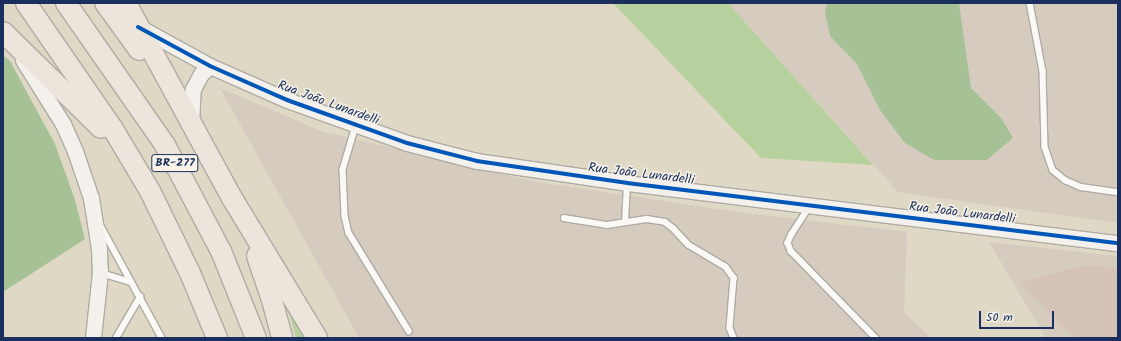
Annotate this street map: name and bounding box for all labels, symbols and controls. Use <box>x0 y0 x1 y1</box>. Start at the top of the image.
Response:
street label: Rua João Lunardelli <box>275 78 381 130</box>
road number: BR-277 <box>151 153 199 173</box>
street label: Rua João Lunardelli <box>587 161 695 189</box>
street label: Rua João Lunardelli <box>908 200 1016 228</box>
scale bar <box>981 303 1056 329</box>
text: 50 m <box>986 308 1013 327</box>

